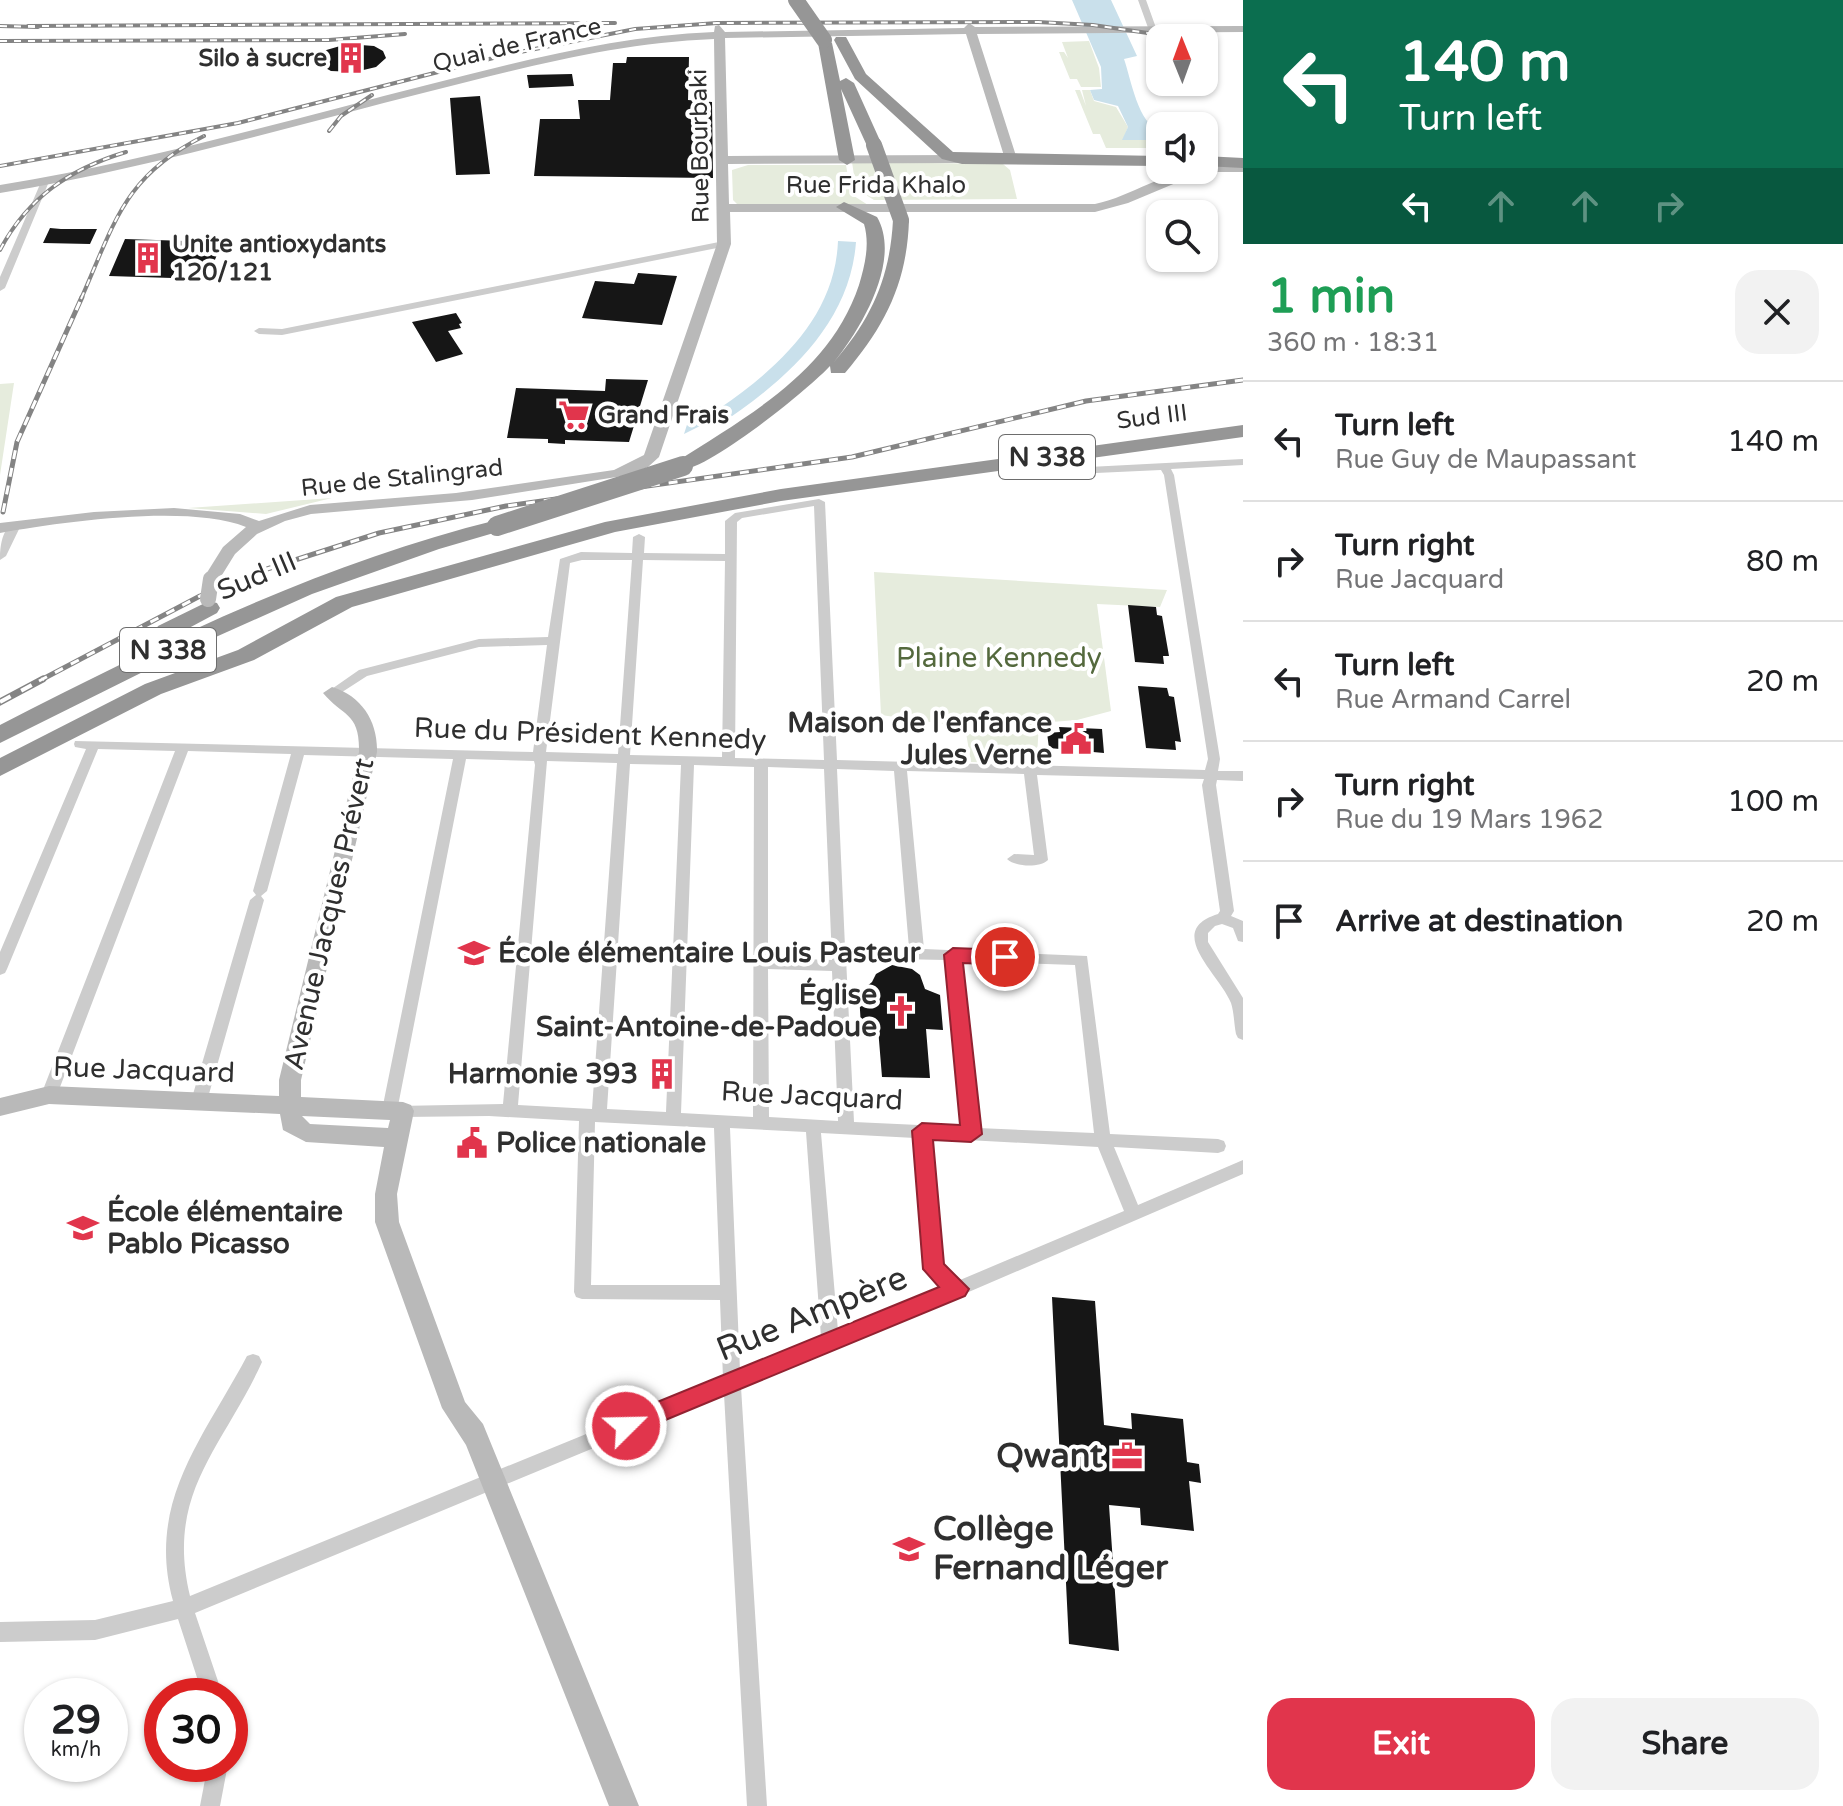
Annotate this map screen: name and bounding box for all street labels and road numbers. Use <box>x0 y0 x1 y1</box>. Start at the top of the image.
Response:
street label: Quai de France <box>430 12 604 78</box>
street label: Rue Bourbaki <box>684 69 716 223</box>
street label: Rue Frida Khalo <box>786 171 966 200</box>
street label: Sud III <box>1115 398 1189 436</box>
road number: N 338 <box>999 435 1095 479</box>
street label: Rue de Stalingrad <box>300 453 504 503</box>
street label: Sud III <box>212 544 302 608</box>
road number: N 338 <box>120 628 216 672</box>
street label: Rue du Président Kennedy <box>413 711 767 757</box>
street label: Avenue Jacques Prévert <box>277 755 381 1073</box>
street label: Rue Jacquard <box>52 1050 236 1090</box>
street label: Rue Jacquard <box>720 1074 904 1118</box>
street label: Rue Ampère <box>711 1257 913 1371</box>

